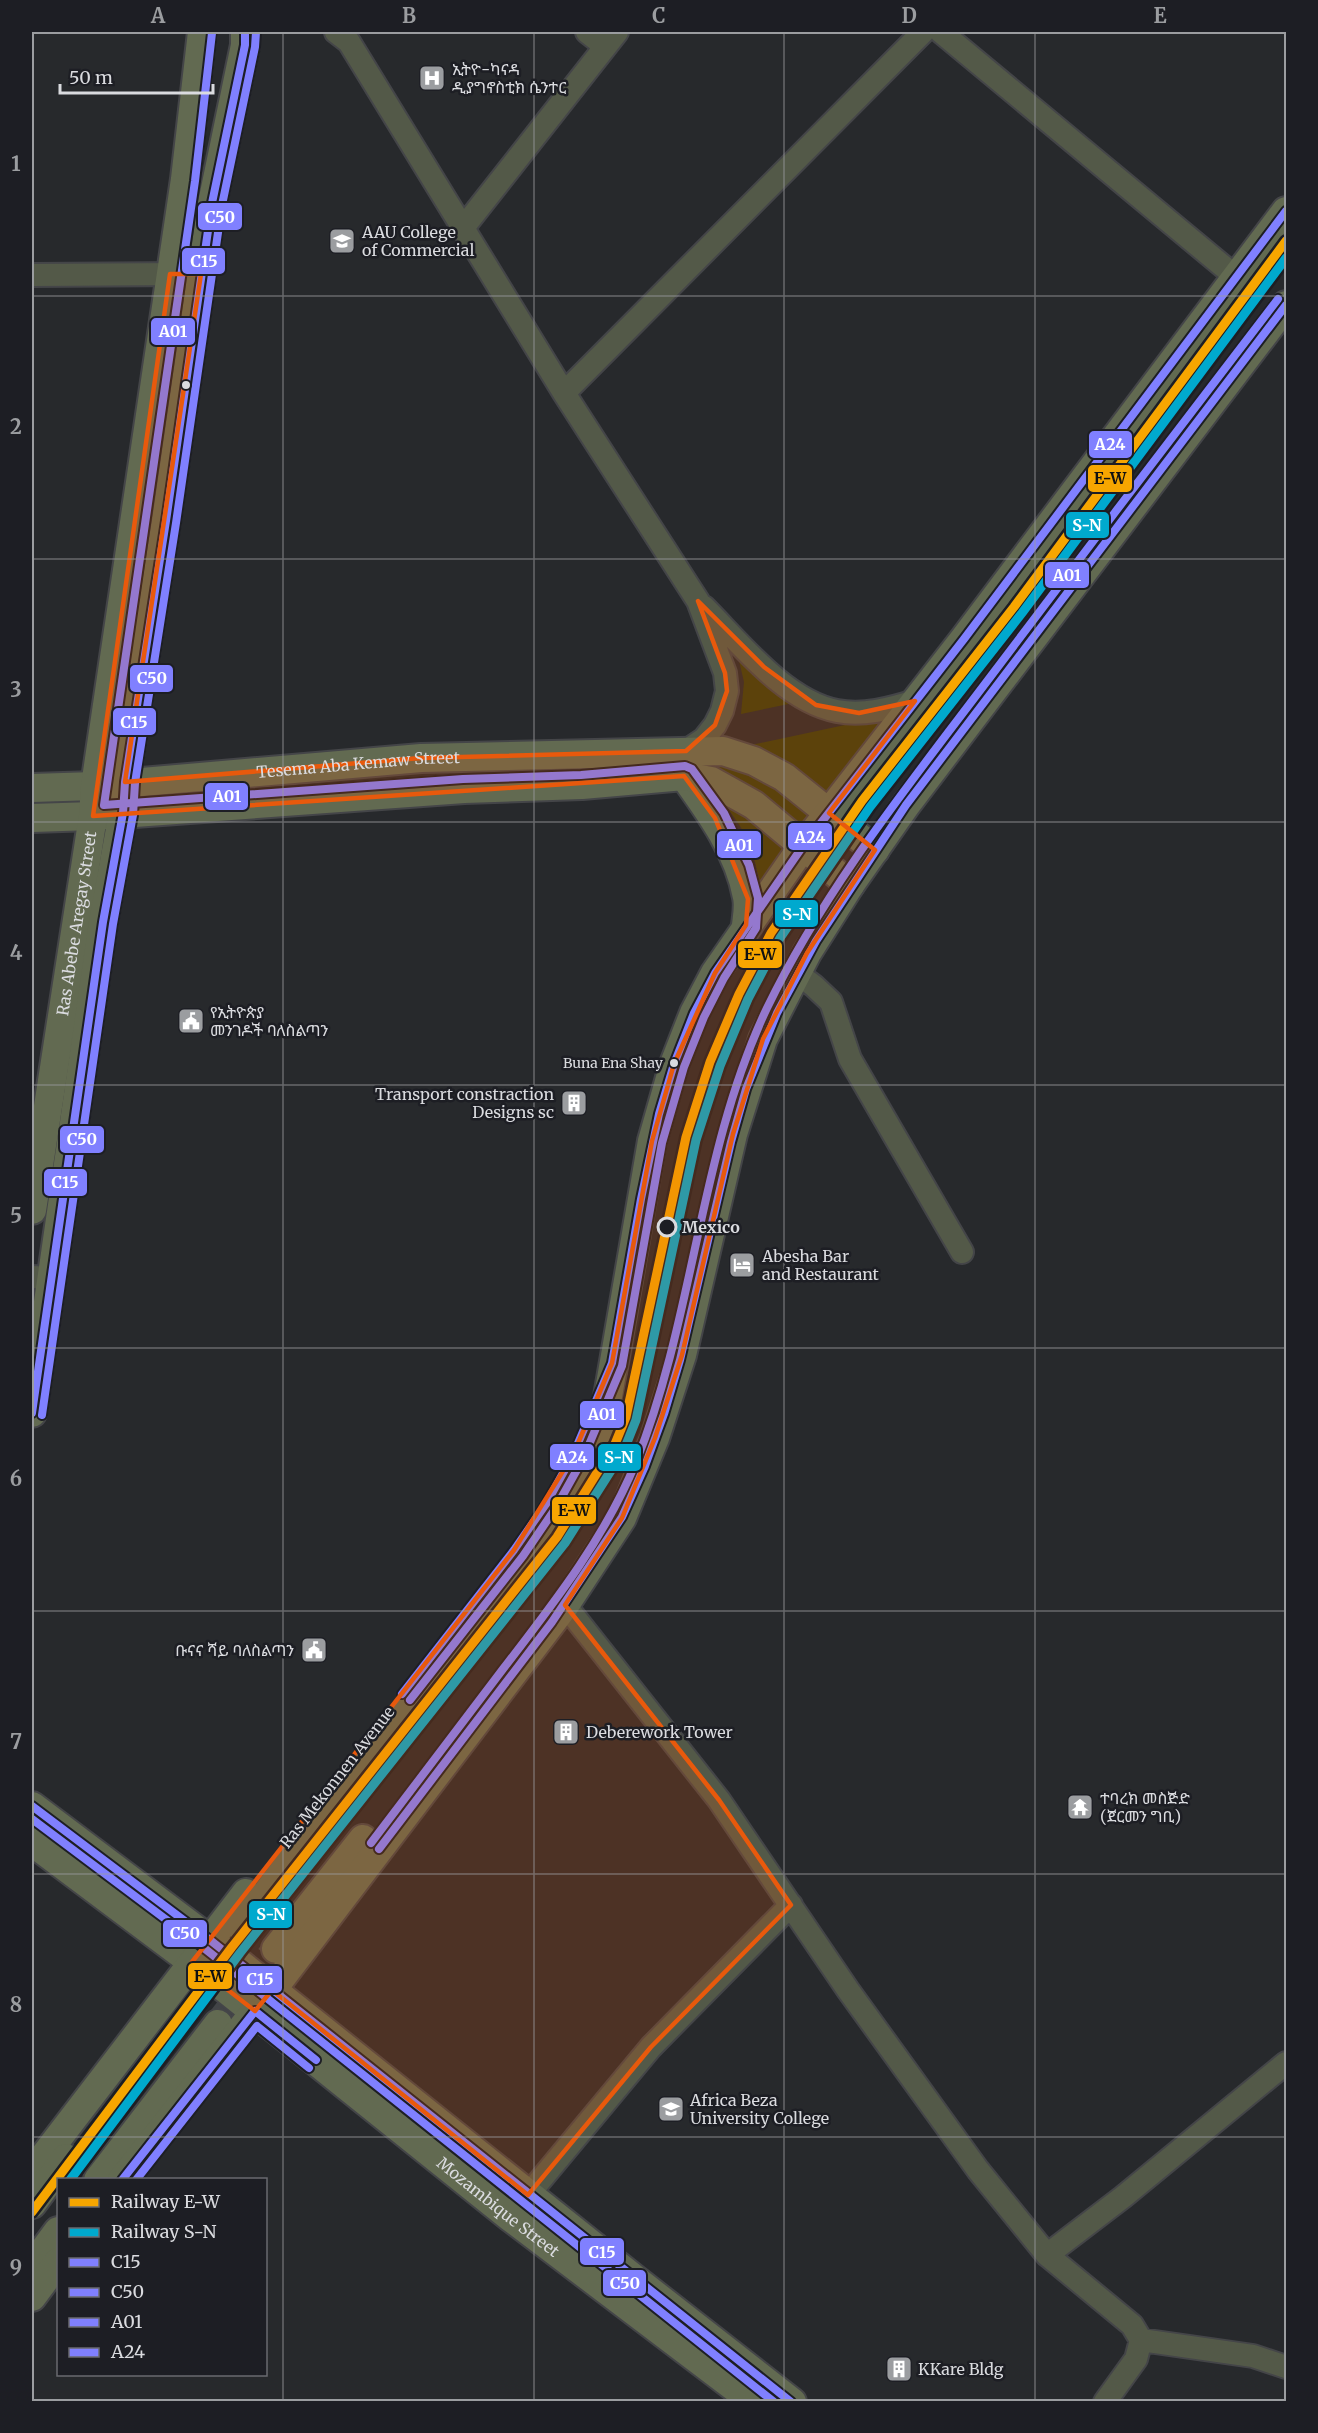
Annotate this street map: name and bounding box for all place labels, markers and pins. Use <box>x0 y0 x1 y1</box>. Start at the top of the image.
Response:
place label: ኢትዮ-ካናዳ ዲያግኖስቲክ ሴንተር <box>452 59 566 97</box>
hospital icon: ኢትዮ-ካናዳ ዲያግኖስቲክ ሴንተር <box>417 63 447 93</box>
place label: AAU College of Commercial <box>361 222 474 260</box>
school or university icon: AAU College of Commercial <box>327 226 357 256</box>
unlabelled marker <box>180 379 192 391</box>
place label: የኢትዮጵያ መንገዶች ባለስልጣን <box>210 1002 329 1040</box>
public building icon: የኢትዮጵያ መንገዶች ባለስልጣን <box>176 1006 206 1036</box>
place label: Buna Ena Shay <box>563 1054 664 1072</box>
marker: Buna Ena Shay <box>668 1057 680 1069</box>
place label: Transport constraction Designs sc <box>375 1084 554 1122</box>
building icon: Transport constraction Designs sc <box>559 1088 589 1118</box>
marker: Mexico <box>657 1217 677 1237</box>
place label: Mexico <box>682 1217 740 1237</box>
place label: Abesha Bar and Restaurant <box>761 1246 880 1284</box>
hotel icon: Abesha Bar and Restaurant <box>727 1250 757 1280</box>
public building icon: ቡናና ሻይ ባለስልጣን <box>299 1635 329 1665</box>
place label: ቡናና ሻይ ባለስልጣን <box>175 1640 294 1660</box>
building icon: Deberework Tower <box>551 1717 581 1747</box>
place label: Deberework Tower <box>586 1722 733 1742</box>
place label: ተባረክ መስጅድ (ጀርመን ግቢ) <box>1100 1788 1190 1826</box>
temple icon: ተባረክ መስጅድ (ጀርመን ግቢ) <box>1065 1792 1095 1822</box>
place label: Africa Beza University College <box>689 2090 829 2128</box>
school or university icon: Africa Beza University College <box>656 2094 686 2124</box>
building icon: KKare Bldg <box>884 2354 914 2384</box>
place label: KKare Bldg <box>918 2359 1004 2379</box>

